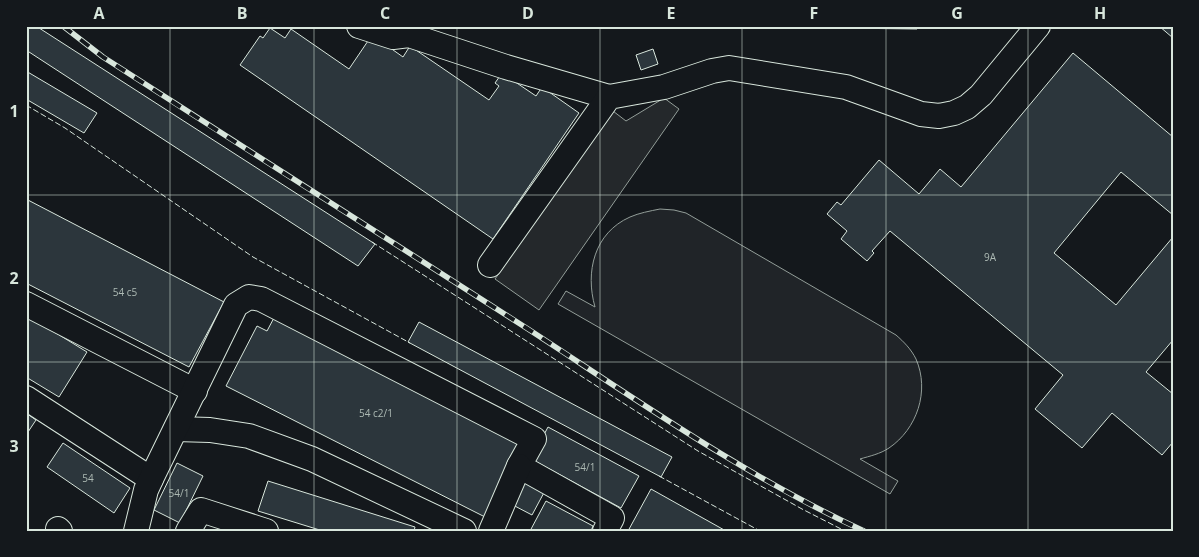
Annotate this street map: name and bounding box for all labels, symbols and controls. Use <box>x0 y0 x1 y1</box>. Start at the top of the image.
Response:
text: A <box>93 2 105 24</box>
text: B <box>237 2 247 24</box>
text: C <box>380 2 390 24</box>
text: D <box>522 2 534 24</box>
text: E <box>667 2 676 24</box>
text: F <box>810 2 818 24</box>
text: G <box>951 2 963 24</box>
text: H <box>1094 2 1106 24</box>
text: 1 <box>9 100 19 122</box>
house number: 9А <box>984 250 997 264</box>
text: 2 <box>9 267 19 289</box>
house number: 54 с5 <box>113 285 138 299</box>
house number: 54 с2/1 <box>359 406 393 420</box>
text: 3 <box>9 435 19 457</box>
house number: 54/1 <box>575 460 595 474</box>
house number: 54 <box>82 471 94 485</box>
house number: 54/1 <box>169 486 189 500</box>

